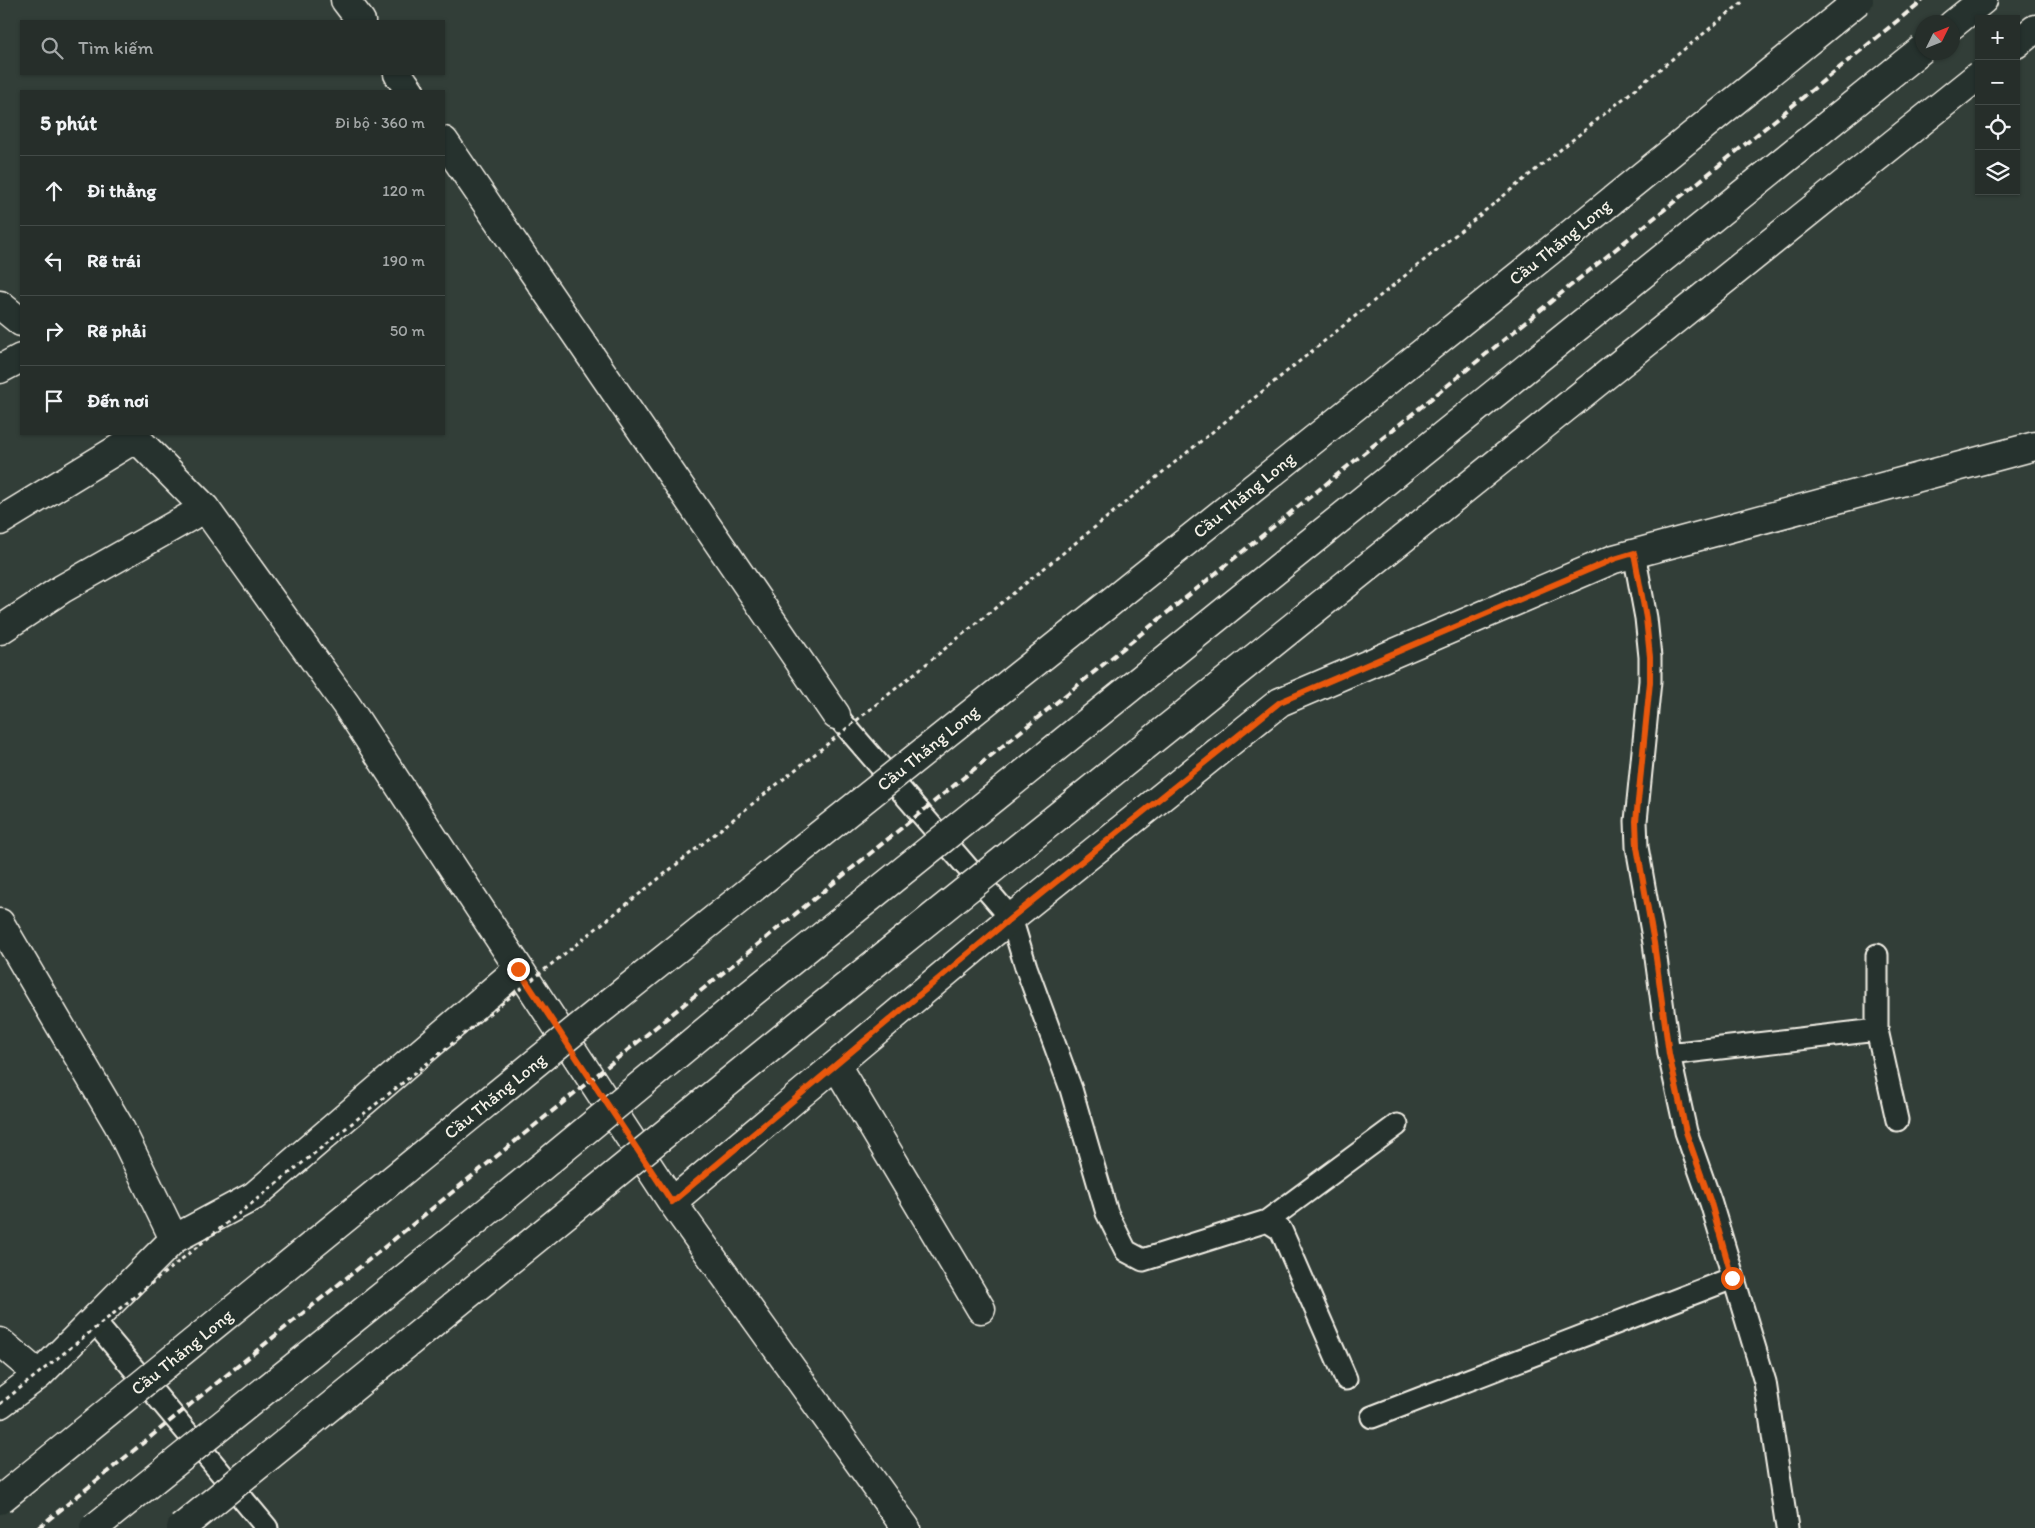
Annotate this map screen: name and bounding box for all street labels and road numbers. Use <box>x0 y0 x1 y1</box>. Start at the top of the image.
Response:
street label: Cầu Thăng Long <box>1505 194 1616 290</box>
street label: Cầu Thăng Long <box>1189 447 1300 543</box>
street label: Cầu Thăng Long <box>873 700 984 796</box>
street label: Cầu Thăng Long <box>440 1048 551 1144</box>
street label: Cầu Thăng Long <box>127 1304 238 1400</box>

